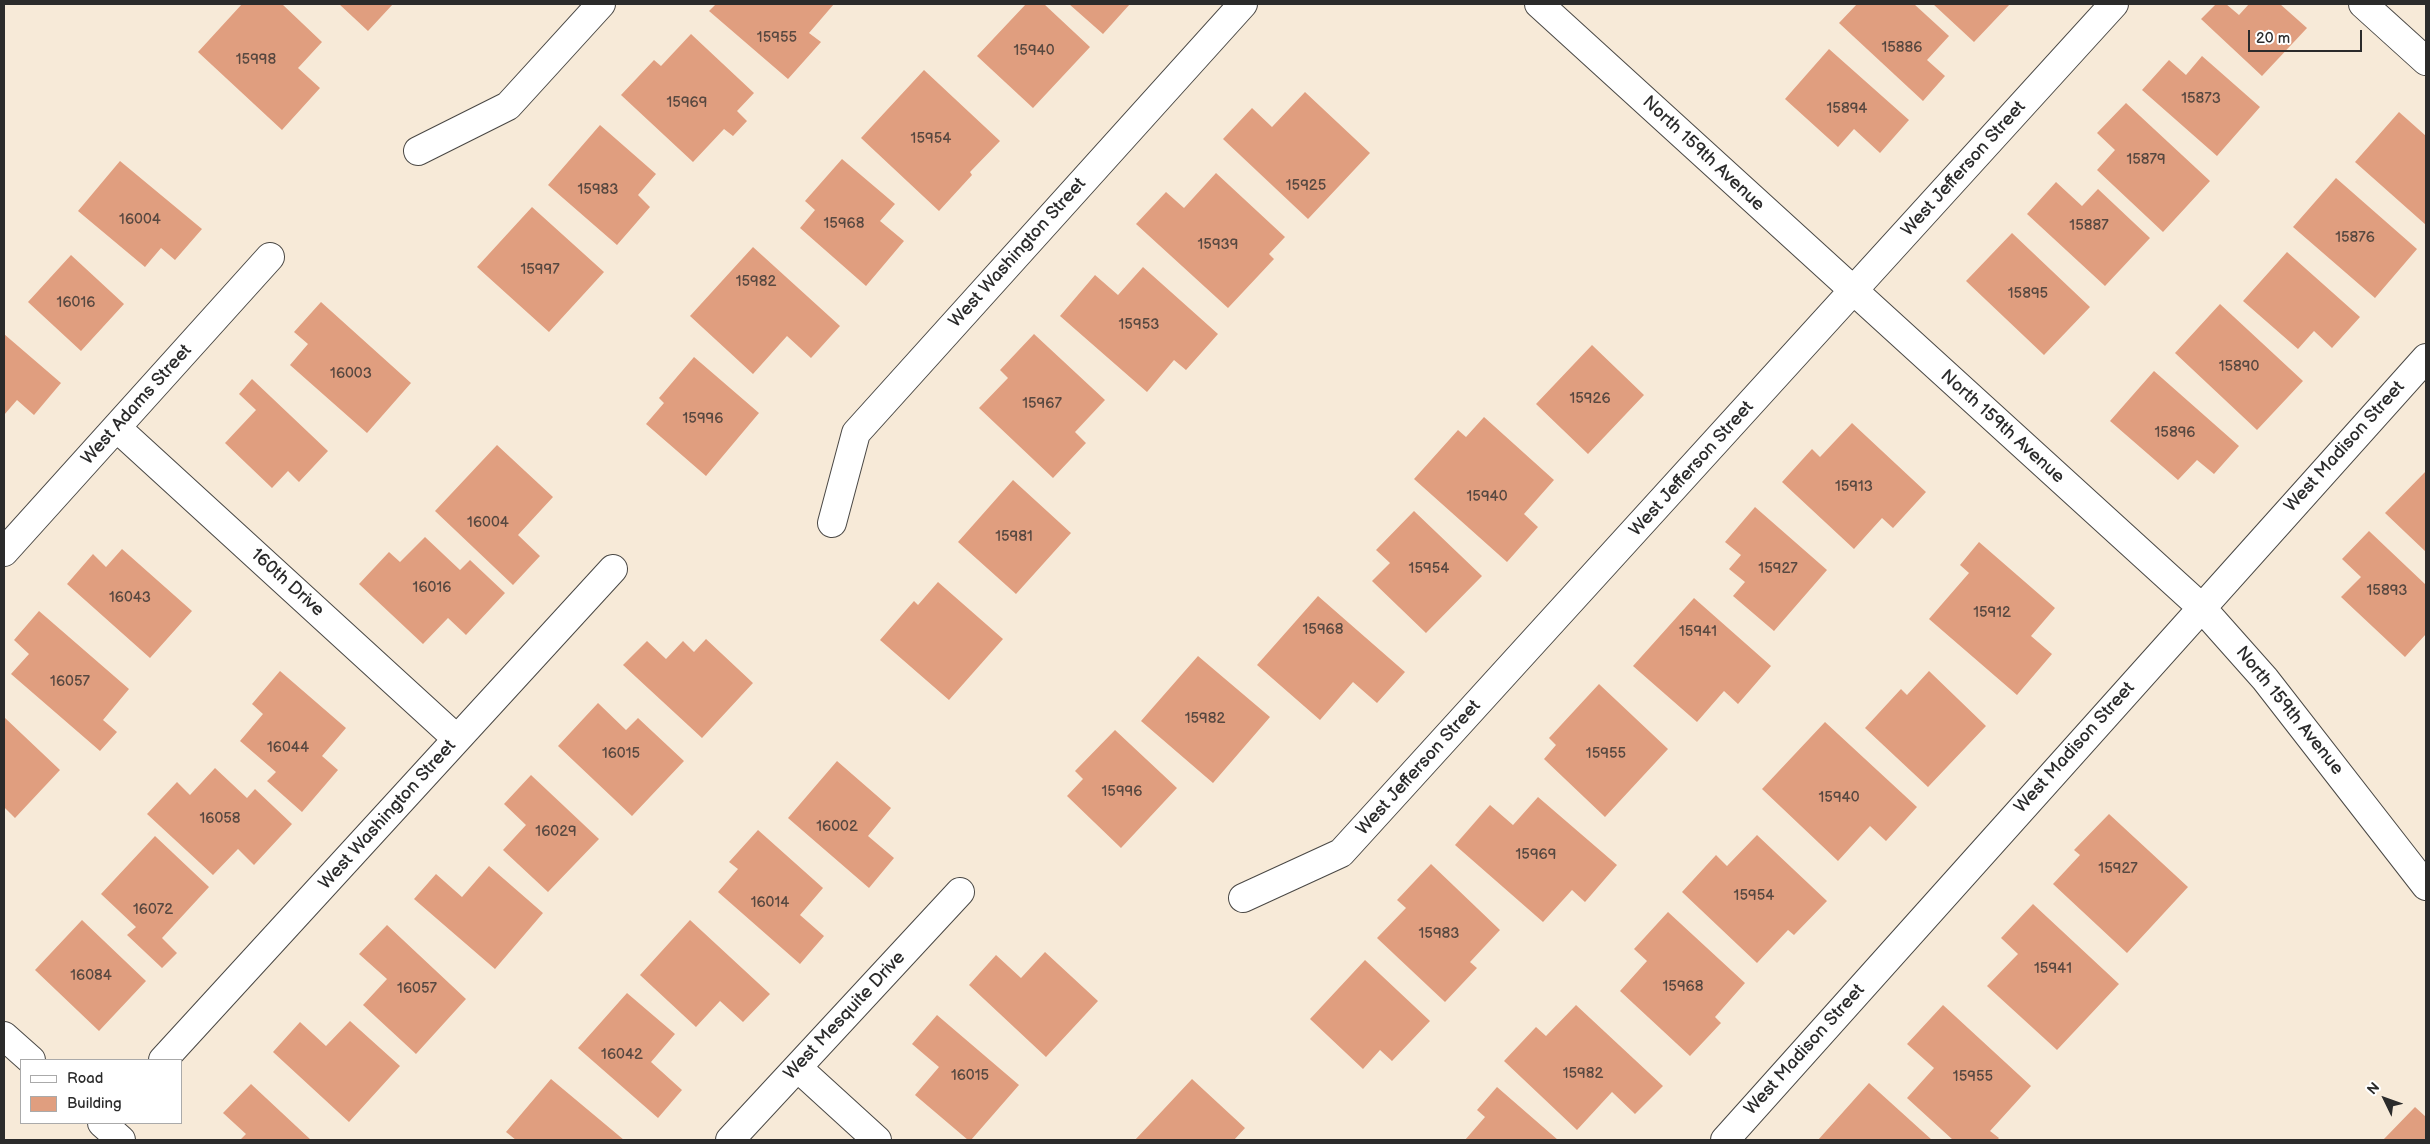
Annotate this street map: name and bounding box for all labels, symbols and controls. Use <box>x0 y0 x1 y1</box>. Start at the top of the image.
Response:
scale bar <box>2250 20 2364 52</box>
house number: 15955 <box>757 29 797 47</box>
text: 20 m <box>2256 29 2290 48</box>
house number: 15886 <box>1881 39 1923 57</box>
house number: 15940 <box>1013 42 1055 60</box>
house number: 15998 <box>236 51 276 69</box>
house number: 15873 <box>2181 90 2221 108</box>
street label: North 159th Avenue <box>1637 92 1769 216</box>
house number: 15969 <box>667 94 707 112</box>
street label: West Jefferson Street <box>1897 97 2031 241</box>
house number: 15894 <box>1827 100 1867 118</box>
house number: 15954 <box>911 130 951 148</box>
house number: 15879 <box>2126 151 2166 169</box>
street label: West Washington Street <box>945 174 1091 332</box>
house number: 15925 <box>1286 177 1326 195</box>
house number: 15983 <box>577 181 619 199</box>
house number: 16004 <box>119 211 161 229</box>
house number: 15968 <box>824 215 864 233</box>
house number: 15887 <box>2069 217 2109 235</box>
house number: 15876 <box>2335 229 2375 247</box>
house number: 15939 <box>1198 236 1238 254</box>
house number: 15997 <box>520 261 560 279</box>
house number: 15982 <box>736 273 776 291</box>
house number: 15895 <box>2008 285 2048 303</box>
house number: 16016 <box>57 294 95 312</box>
house number: 15953 <box>1119 316 1159 334</box>
street label: West Adams Street <box>77 340 197 470</box>
house number: 15890 <box>2219 358 2259 376</box>
house number: 16003 <box>330 365 372 383</box>
street label: North 159th Avenue <box>1936 366 2068 488</box>
street label: West Madison Street <box>2280 377 2410 517</box>
house number: 15926 <box>1569 390 1611 408</box>
house number: 15967 <box>1022 395 1062 413</box>
street label: West Jefferson Street <box>1625 397 1759 541</box>
house number: 15996 <box>683 410 723 428</box>
house number: 15896 <box>2155 424 2195 442</box>
house number: 15913 <box>1835 478 1873 496</box>
house number: 15940 <box>1466 488 1508 506</box>
house number: 16004 <box>467 514 509 532</box>
house number: 15981 <box>995 528 1033 546</box>
street label: 160th Drive <box>246 544 328 622</box>
house number: 15954 <box>1409 560 1449 578</box>
house number: 15927 <box>1758 560 1798 578</box>
house number: 16016 <box>413 579 451 597</box>
house number: 15893 <box>2366 582 2408 600</box>
house number: 16043 <box>109 589 151 607</box>
house number: 15912 <box>1973 604 2011 622</box>
house number: 15968 <box>1303 621 1343 639</box>
house number: 15941 <box>1679 623 1717 641</box>
street label: North 159th Avenue <box>2231 642 2347 780</box>
house number: 16057 <box>50 673 90 691</box>
street label: West Madison Street <box>2010 678 2140 818</box>
street label: West Jefferson Street <box>1352 696 1486 840</box>
house number: 15982 <box>1185 710 1225 728</box>
street label: West Washington Street <box>315 736 461 894</box>
house number: 16044 <box>267 739 309 757</box>
house number: 16015 <box>602 745 640 763</box>
house number: 15955 <box>1586 745 1626 763</box>
house number: 15996 <box>1102 783 1142 801</box>
house number: 15940 <box>1818 789 1860 807</box>
house number: 16058 <box>199 810 241 828</box>
house number: 16002 <box>816 818 858 836</box>
house number: 16029 <box>535 823 577 841</box>
house number: 15969 <box>1516 846 1556 864</box>
house number: 15927 <box>2098 860 2138 878</box>
house number: 15954 <box>1734 887 1774 905</box>
house number: 16014 <box>751 894 789 912</box>
house number: 16072 <box>133 901 173 919</box>
house number: 15983 <box>1418 925 1460 943</box>
street label: West Mesquite Drive <box>780 947 910 1085</box>
house number: 15941 <box>2034 960 2072 978</box>
house number: 16084 <box>70 967 112 985</box>
house number: 15968 <box>1663 978 1703 996</box>
house number: 16057 <box>397 980 437 998</box>
street label: West Madison Street <box>1740 980 1870 1120</box>
house number: 16042 <box>601 1046 643 1064</box>
legend <box>20 1059 182 1124</box>
house number: 15982 <box>1563 1065 1603 1083</box>
house number: 16015 <box>951 1067 989 1085</box>
house number: 15955 <box>1953 1068 1993 1086</box>
text: Road <box>67 1069 103 1088</box>
north arrow <box>2360 1074 2410 1124</box>
text: N <box>2364 1079 2383 1098</box>
text: Building <box>67 1094 122 1113</box>

